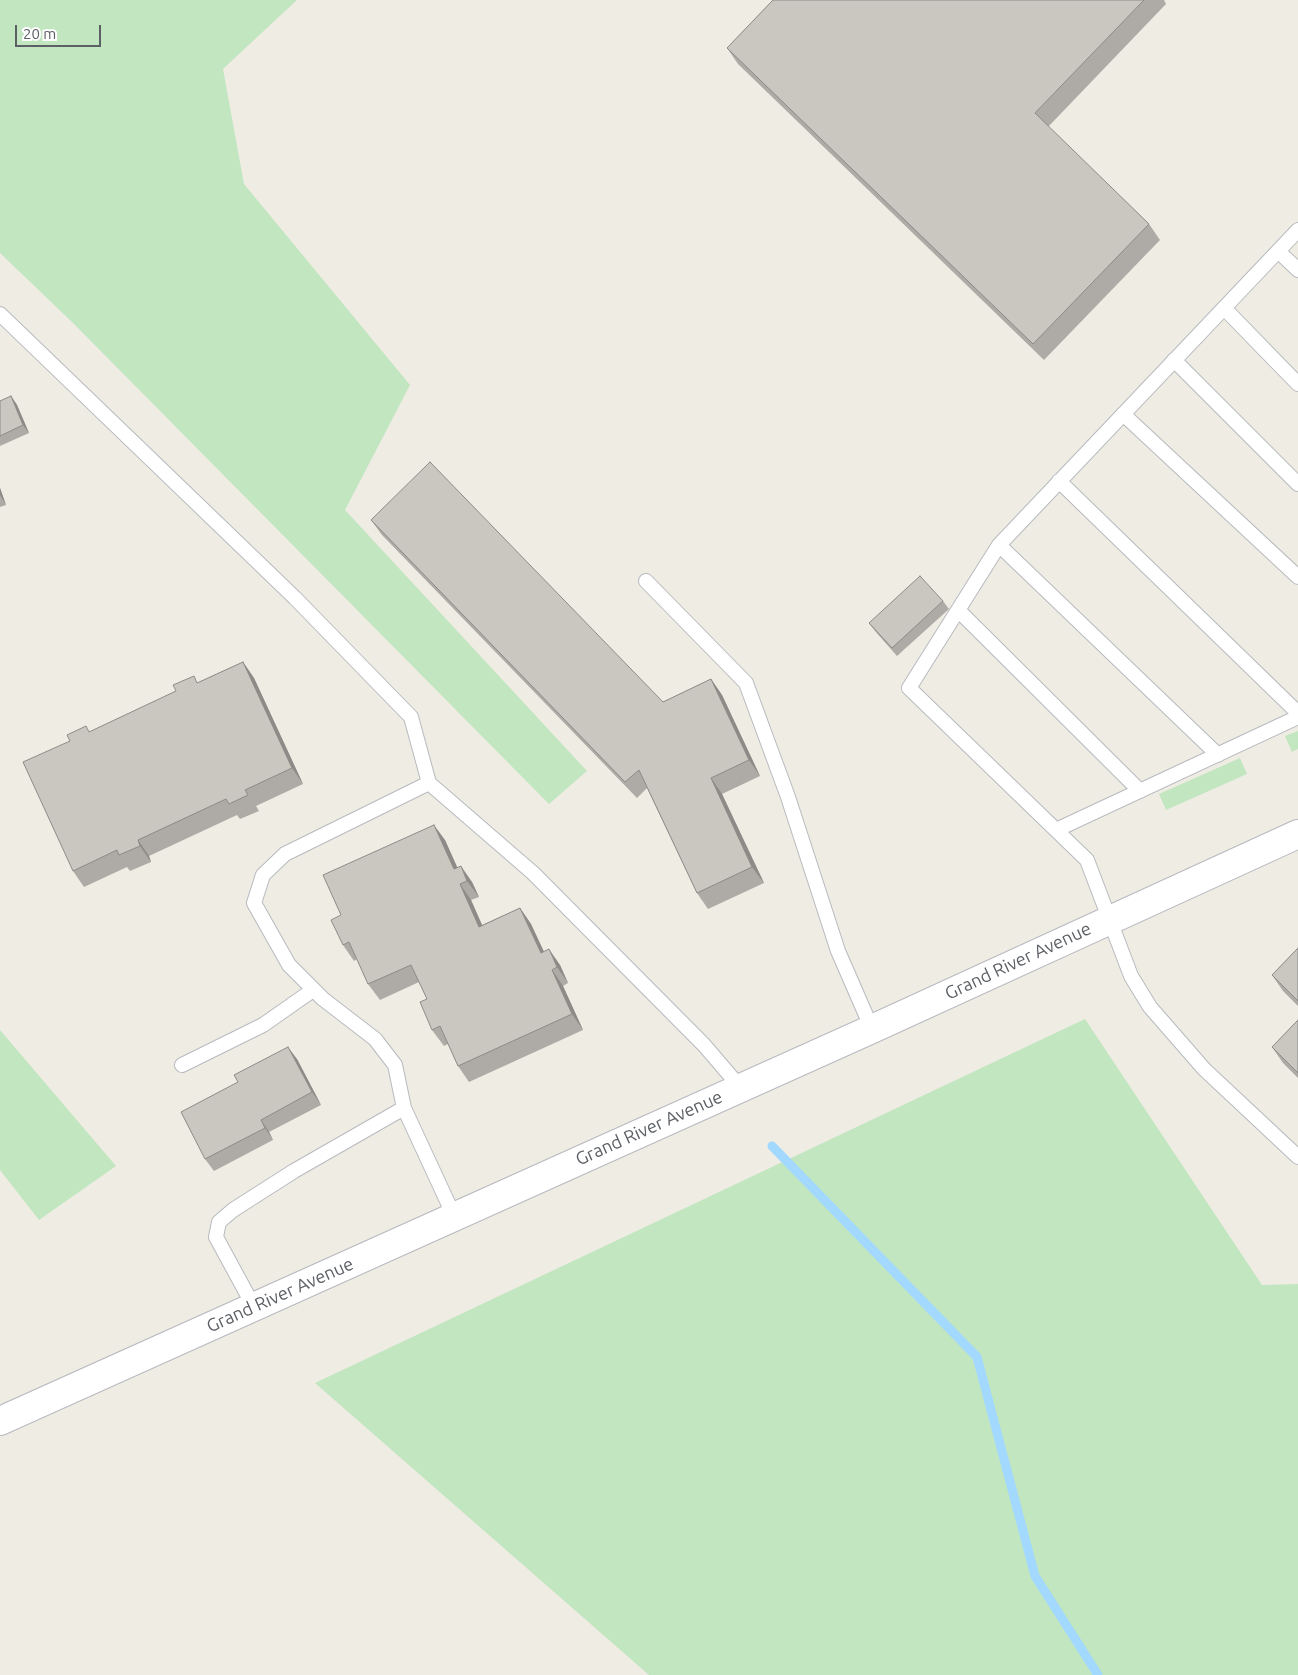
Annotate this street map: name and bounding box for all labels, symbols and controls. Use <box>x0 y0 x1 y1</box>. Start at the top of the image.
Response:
scale bar <box>18 15 104 47</box>
text: 20 m <box>23 25 56 42</box>
street label: Grand River Avenue <box>941 918 1095 1004</box>
street label: Grand River Avenue <box>572 1086 726 1170</box>
street label: Grand River Avenue <box>203 1253 357 1337</box>

